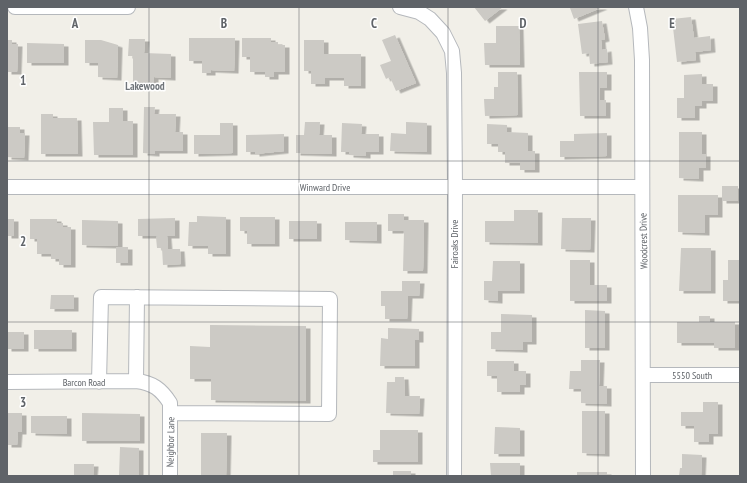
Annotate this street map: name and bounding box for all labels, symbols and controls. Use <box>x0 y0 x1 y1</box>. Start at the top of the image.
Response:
text: A <box>71 15 79 32</box>
text: B <box>221 15 227 32</box>
text: C <box>371 15 377 32</box>
text: D <box>520 15 527 32</box>
text: E <box>669 15 675 32</box>
text: 1 <box>20 72 26 89</box>
district label: Lakewood <box>125 79 165 93</box>
street label: Winward Drive <box>300 181 350 194</box>
street label: Woodcrest Drive <box>637 213 650 269</box>
street label: Fairoaks Drive <box>448 220 461 268</box>
text: 2 <box>20 233 26 250</box>
street label: 5550 South <box>672 369 712 382</box>
street label: Barcon Road <box>63 376 105 389</box>
text: 3 <box>20 394 26 411</box>
street label: Neighbor Lane <box>164 417 177 467</box>

